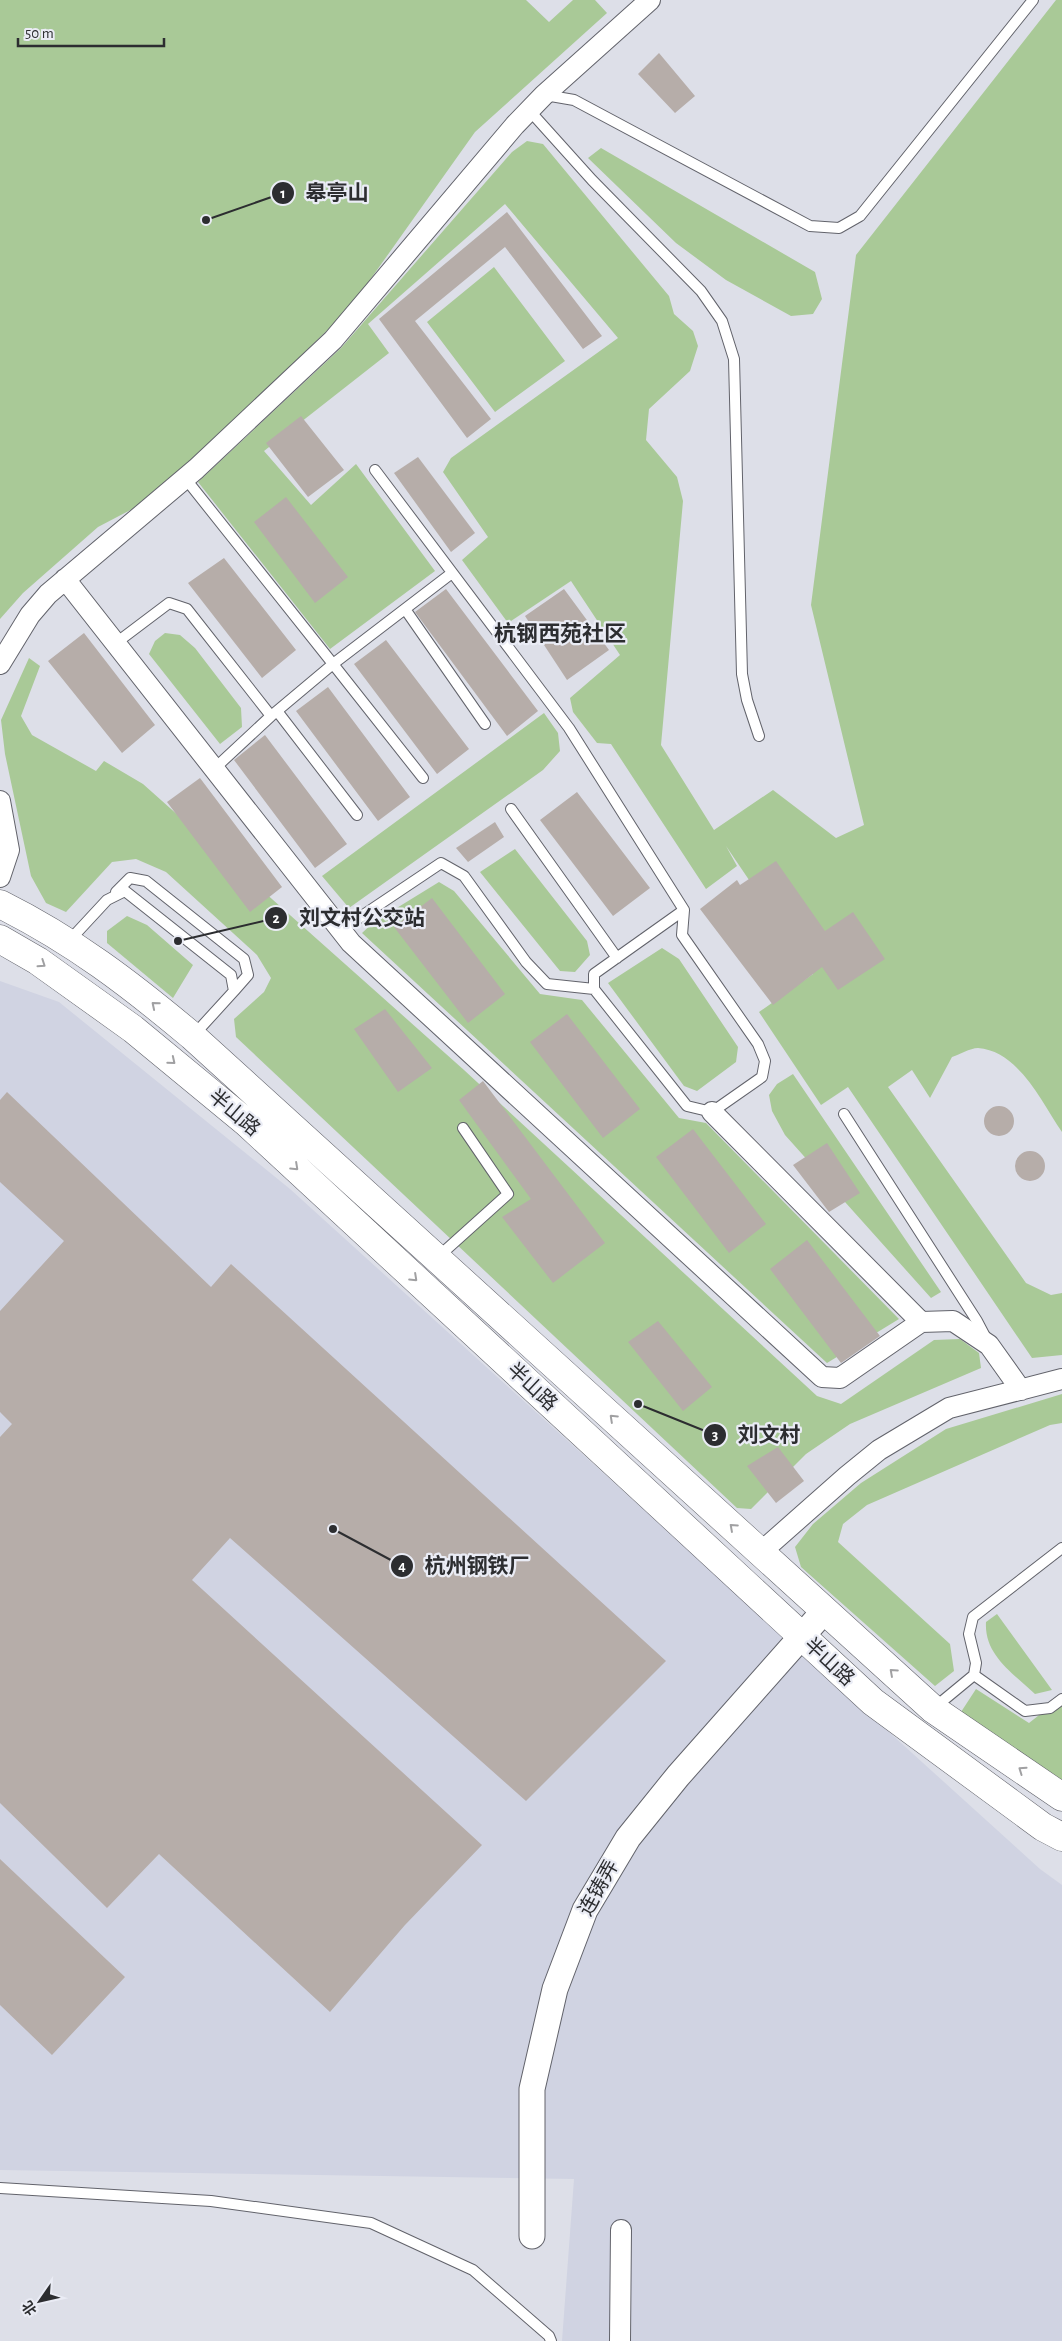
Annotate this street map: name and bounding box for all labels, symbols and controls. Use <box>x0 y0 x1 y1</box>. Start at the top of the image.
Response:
scale bar <box>18 15 164 47</box>
text: 50 m <box>25 26 54 41</box>
callout: 皋亭山 <box>271 175 379 211</box>
text: 皋亭山 <box>306 181 369 204</box>
text: 1 <box>280 186 286 201</box>
district label: 杭钢西苑社区 <box>494 622 626 645</box>
callout: 刘文村公交站 <box>264 900 435 936</box>
text: 刘文村公交站 <box>299 906 425 929</box>
text: 2 <box>272 911 280 926</box>
one-way arrow <box>36 958 46 967</box>
one-way arrow <box>152 1003 161 1011</box>
one-way arrow <box>166 1055 175 1064</box>
street label: 半山路 <box>205 1085 264 1140</box>
one-way arrow <box>289 1161 298 1170</box>
one-way arrow <box>408 1272 417 1281</box>
street label: 半山路 <box>503 1358 561 1415</box>
one-way arrow <box>609 1415 618 1424</box>
callout: 刘文村 <box>703 1417 811 1453</box>
text: 刘文村 <box>738 1423 801 1446</box>
text: 3 <box>712 1428 718 1443</box>
one-way arrow <box>730 1524 739 1533</box>
callout: 杭州钢铁厂 <box>390 1548 540 1584</box>
text: 杭州钢铁厂 <box>425 1554 530 1577</box>
text: 4 <box>398 1559 406 1574</box>
street label: 半山路 <box>800 1633 858 1690</box>
one-way arrow <box>889 1669 898 1678</box>
one-way arrow <box>1018 1767 1028 1776</box>
street label: 连铸弄 <box>574 1856 622 1919</box>
north arrow <box>15 2276 65 2326</box>
text: 北 <box>20 2298 40 2318</box>

